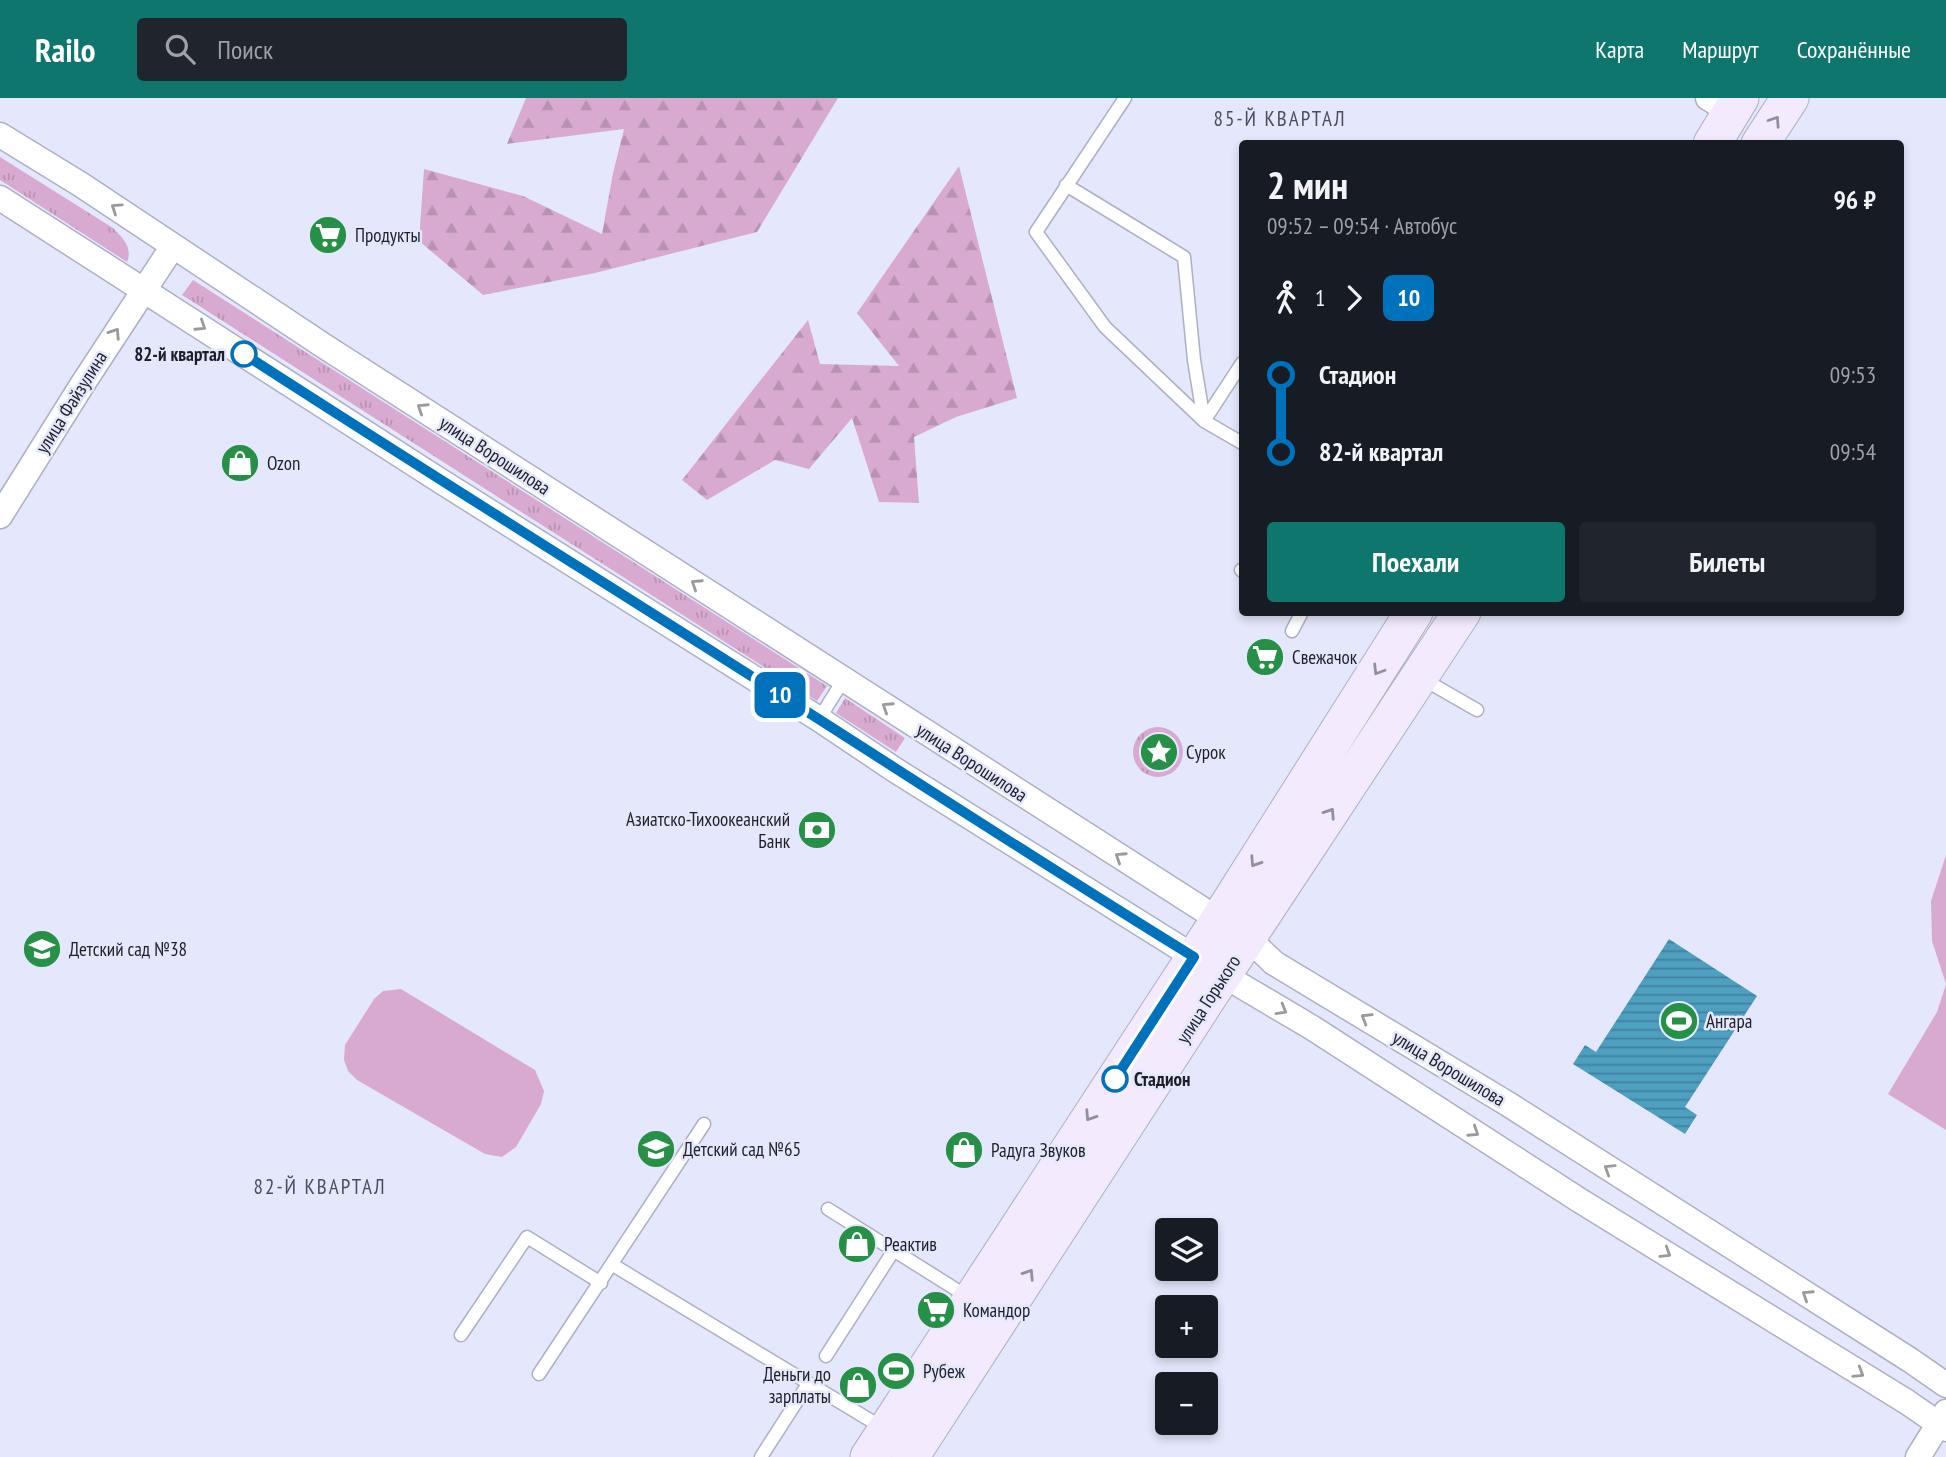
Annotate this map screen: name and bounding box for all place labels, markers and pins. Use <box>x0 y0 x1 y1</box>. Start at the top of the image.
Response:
supermarket icon: Продукты <box>307 214 349 256</box>
place label: Продукты <box>355 223 421 247</box>
marker: 82-й квартал <box>231 341 257 367</box>
place label: 82-й квартал <box>134 342 225 366</box>
shop icon: Ozon <box>219 442 261 484</box>
place label: Ozon <box>267 451 300 475</box>
supermarket icon: Свежачок <box>1244 636 1286 678</box>
place label: Свежачок <box>1292 645 1358 669</box>
place icon: Сурок <box>1138 731 1180 773</box>
place label: Сурок <box>1186 740 1226 764</box>
place label: Азиатско-Тихоокеанский Банк <box>626 807 791 853</box>
bank icon: Азиатско-Тихоокеанский Банк <box>796 809 838 851</box>
school or university icon: Детский сад №38 <box>21 928 63 970</box>
place label: Детский сад №38 <box>69 937 187 961</box>
sports icon: Ангара <box>1658 1000 1700 1042</box>
place label: Ангара <box>1706 1009 1752 1033</box>
marker: Стадион <box>1102 1066 1128 1092</box>
place label: Стадион <box>1134 1067 1190 1091</box>
school or university icon: Детский сад №65 <box>635 1128 677 1170</box>
shop icon: Радуга Звуков <box>943 1129 985 1171</box>
place label: Детский сад №65 <box>683 1137 801 1161</box>
place label: Радуга Звуков <box>991 1138 1086 1162</box>
shop icon: Реактив <box>836 1223 878 1265</box>
place label: Реактив <box>884 1232 937 1256</box>
supermarket icon: Командор <box>915 1289 957 1331</box>
place label: Командор <box>963 1298 1030 1322</box>
sports icon: Рубеж <box>875 1350 917 1392</box>
place label: Рубеж <box>923 1359 966 1383</box>
place label: Деньги до зарплаты <box>763 1362 831 1408</box>
shop icon: Деньги до зарплаты <box>837 1364 879 1406</box>

